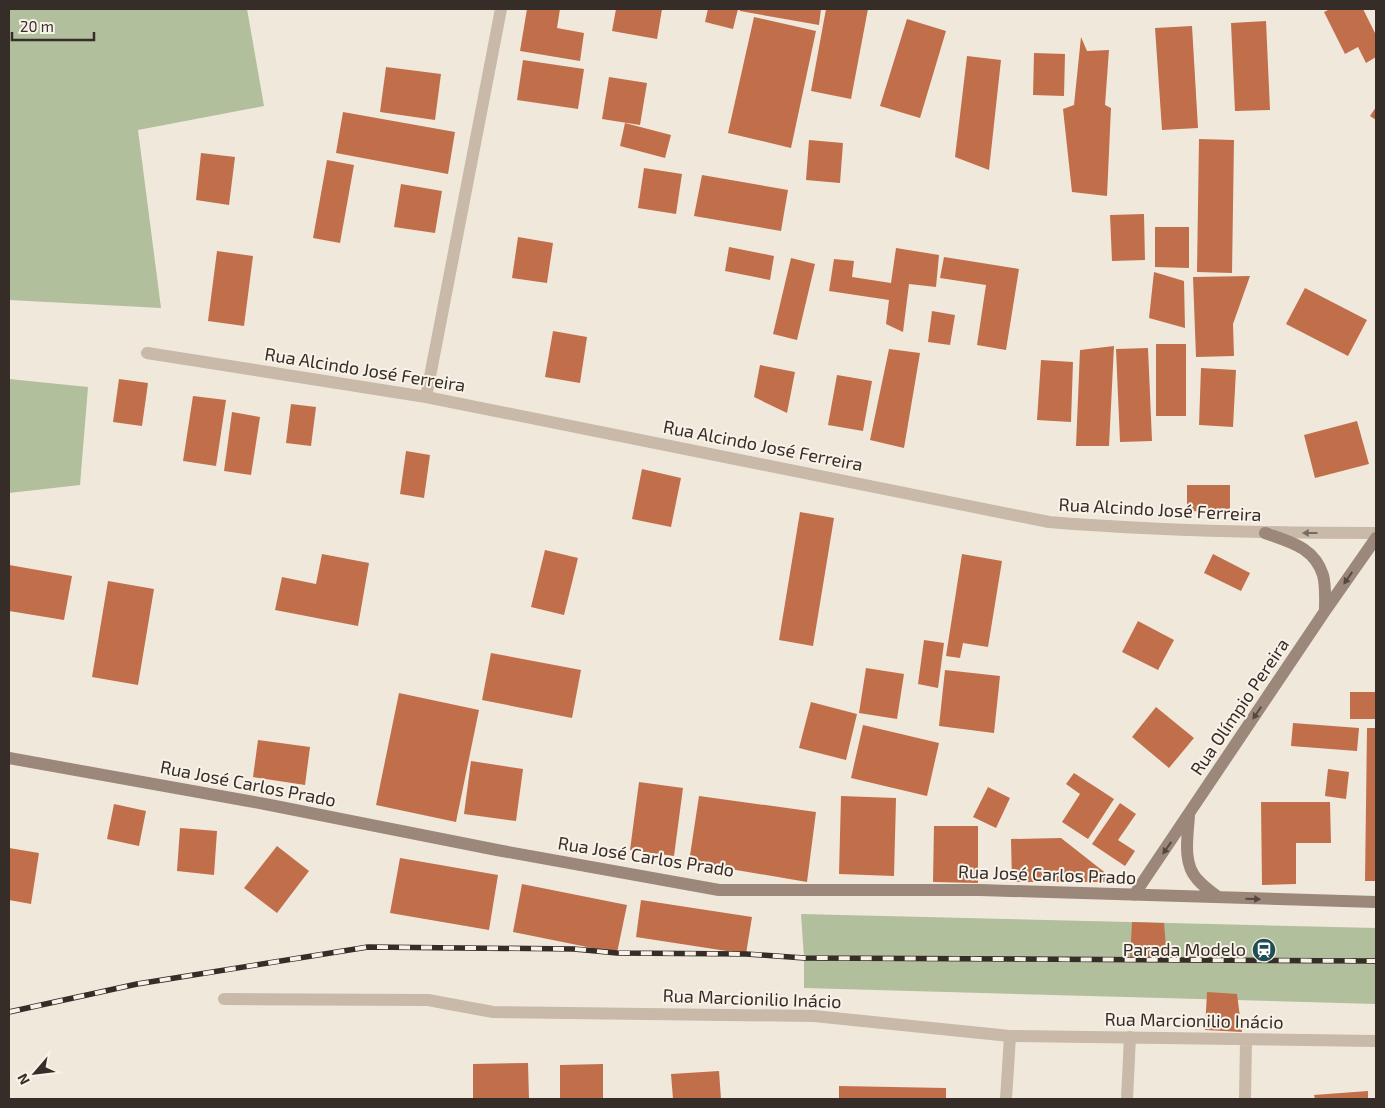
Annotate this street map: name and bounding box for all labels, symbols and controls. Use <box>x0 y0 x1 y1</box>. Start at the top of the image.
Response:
scale bar <box>12 10 95 42</box>
text: 20 m <box>20 17 54 35</box>
street label: Rua Alcindo José Ferreira <box>263 342 467 396</box>
street label: Rua Alcindo José Ferreira <box>661 415 865 475</box>
street label: Rua Alcindo José Ferreira <box>1058 493 1262 525</box>
one-way arrow <box>1302 529 1318 537</box>
one-way arrow <box>1343 571 1353 585</box>
street label: Rua Olímpio Pereira <box>1185 634 1293 779</box>
one-way arrow <box>1252 706 1262 720</box>
street label: Rua José Carlos Prado <box>159 755 338 811</box>
street label: Rua José Carlos Prado <box>556 831 736 881</box>
one-way arrow <box>1162 841 1172 855</box>
street label: Rua José Carlos Prado <box>957 860 1137 888</box>
one-way arrow <box>1245 895 1261 903</box>
station icon: Parada Modelo <box>1251 937 1277 963</box>
place label: Parada Modelo <box>1123 938 1246 960</box>
street label: Rua Marcionilio Inácio <box>662 984 842 1012</box>
street label: Rua Marcionilio Inácio <box>1104 1007 1284 1033</box>
north arrow <box>10 1048 60 1098</box>
text: N <box>13 1071 33 1088</box>

